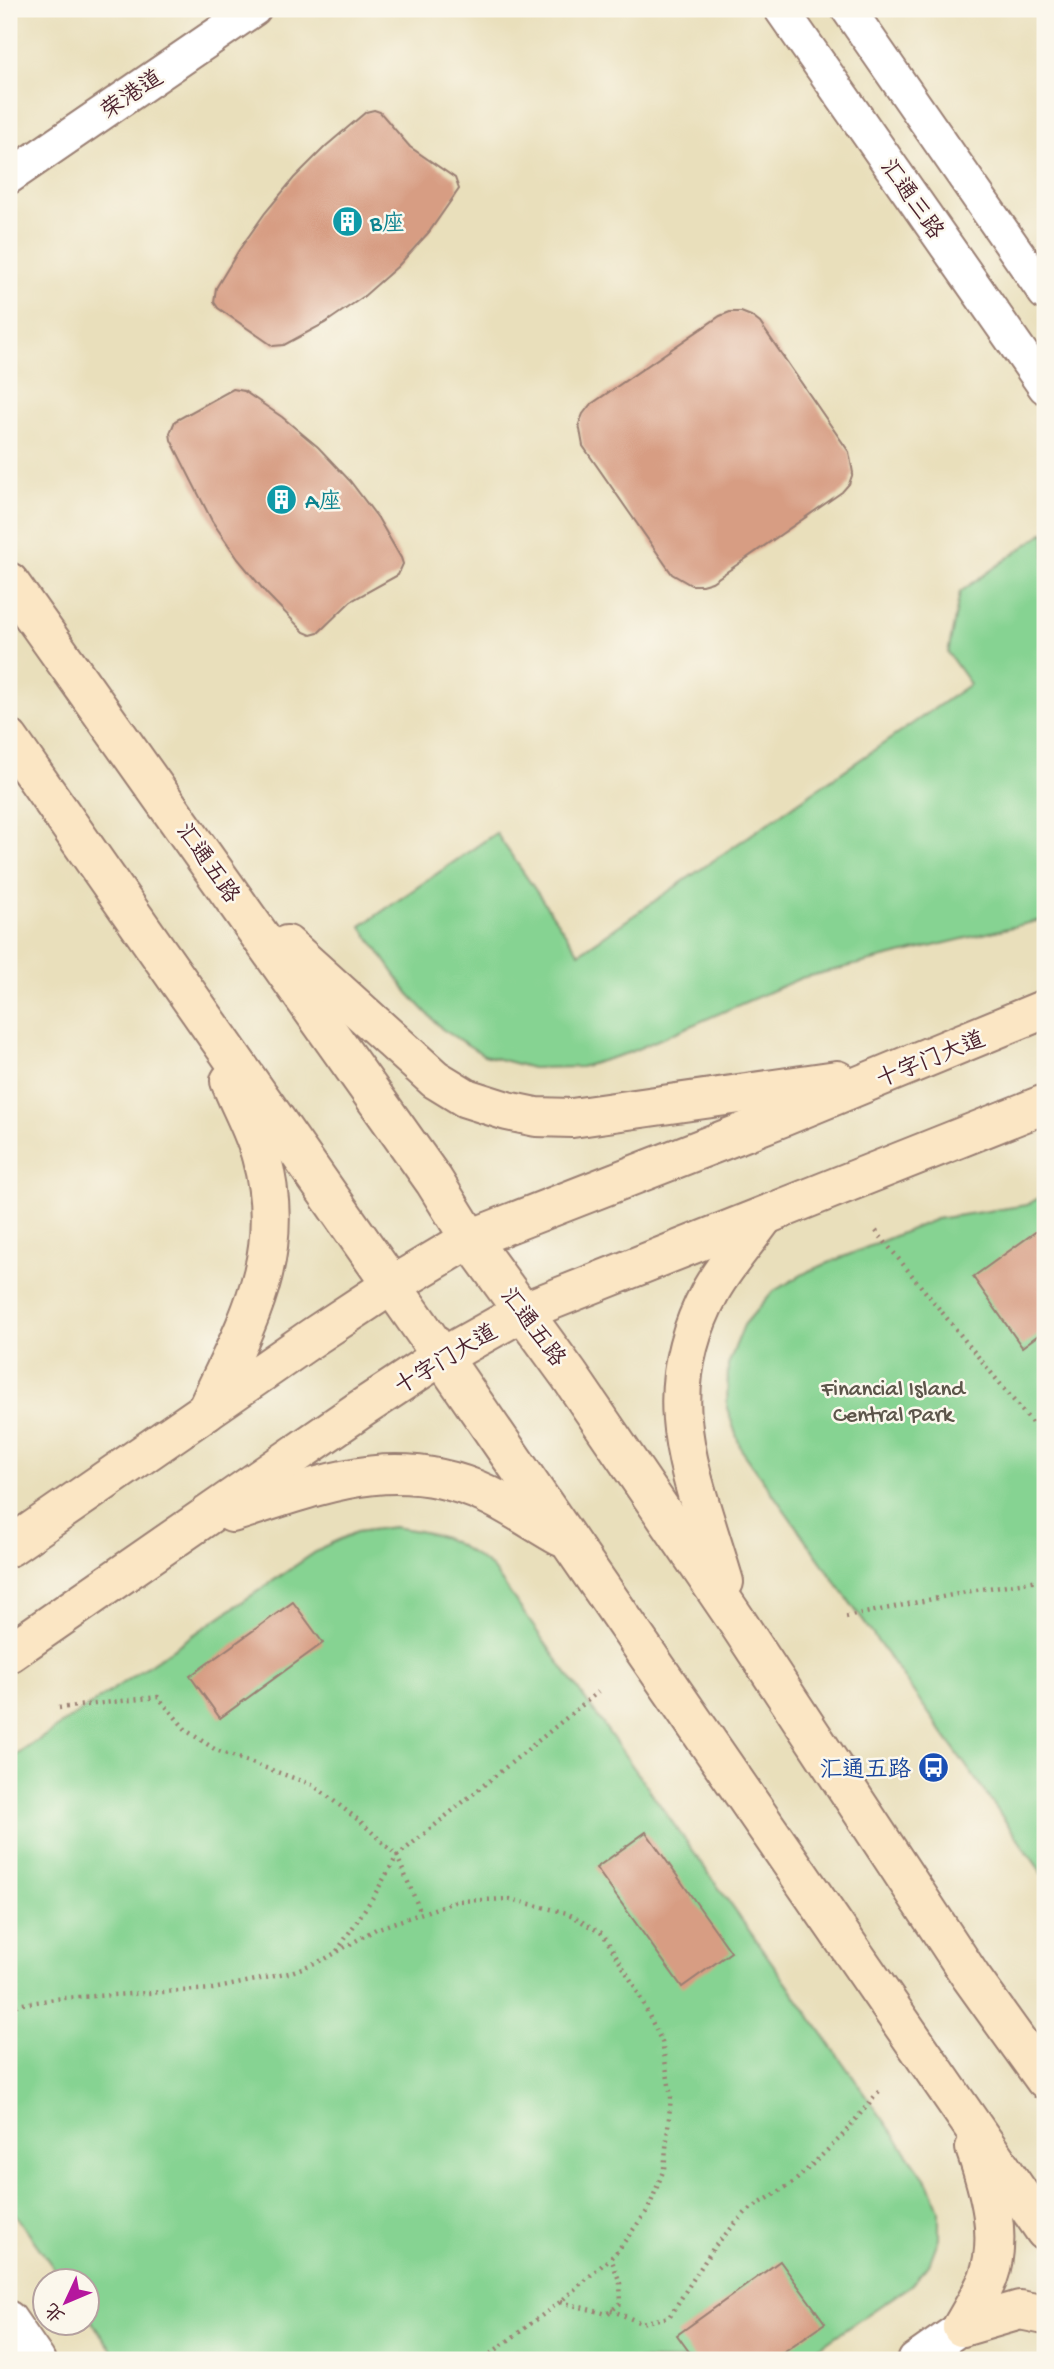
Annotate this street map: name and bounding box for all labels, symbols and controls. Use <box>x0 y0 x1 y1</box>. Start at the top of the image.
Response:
street label: 荣港道 <box>96 65 169 126</box>
street label: 汇通三路 <box>873 154 948 245</box>
building icon: B座 <box>330 205 364 239</box>
place label: B座 <box>369 211 405 239</box>
building icon: A座 <box>265 483 299 517</box>
place label: A座 <box>305 489 342 517</box>
street label: 汇通五路 <box>169 818 244 909</box>
street label: 十字门大道 <box>873 1026 990 1095</box>
street label: 汇通五路 <box>493 1283 570 1373</box>
street label: 十字门大道 <box>390 1319 503 1402</box>
park label: Financial Island Central Park <box>820 1377 966 1430</box>
bus stop icon: 汇通五路 <box>917 1751 951 1785</box>
place label: 汇通五路 <box>819 1757 911 1785</box>
north arrow <box>32 2268 102 2338</box>
text: 北 <box>41 2297 71 2326</box>

